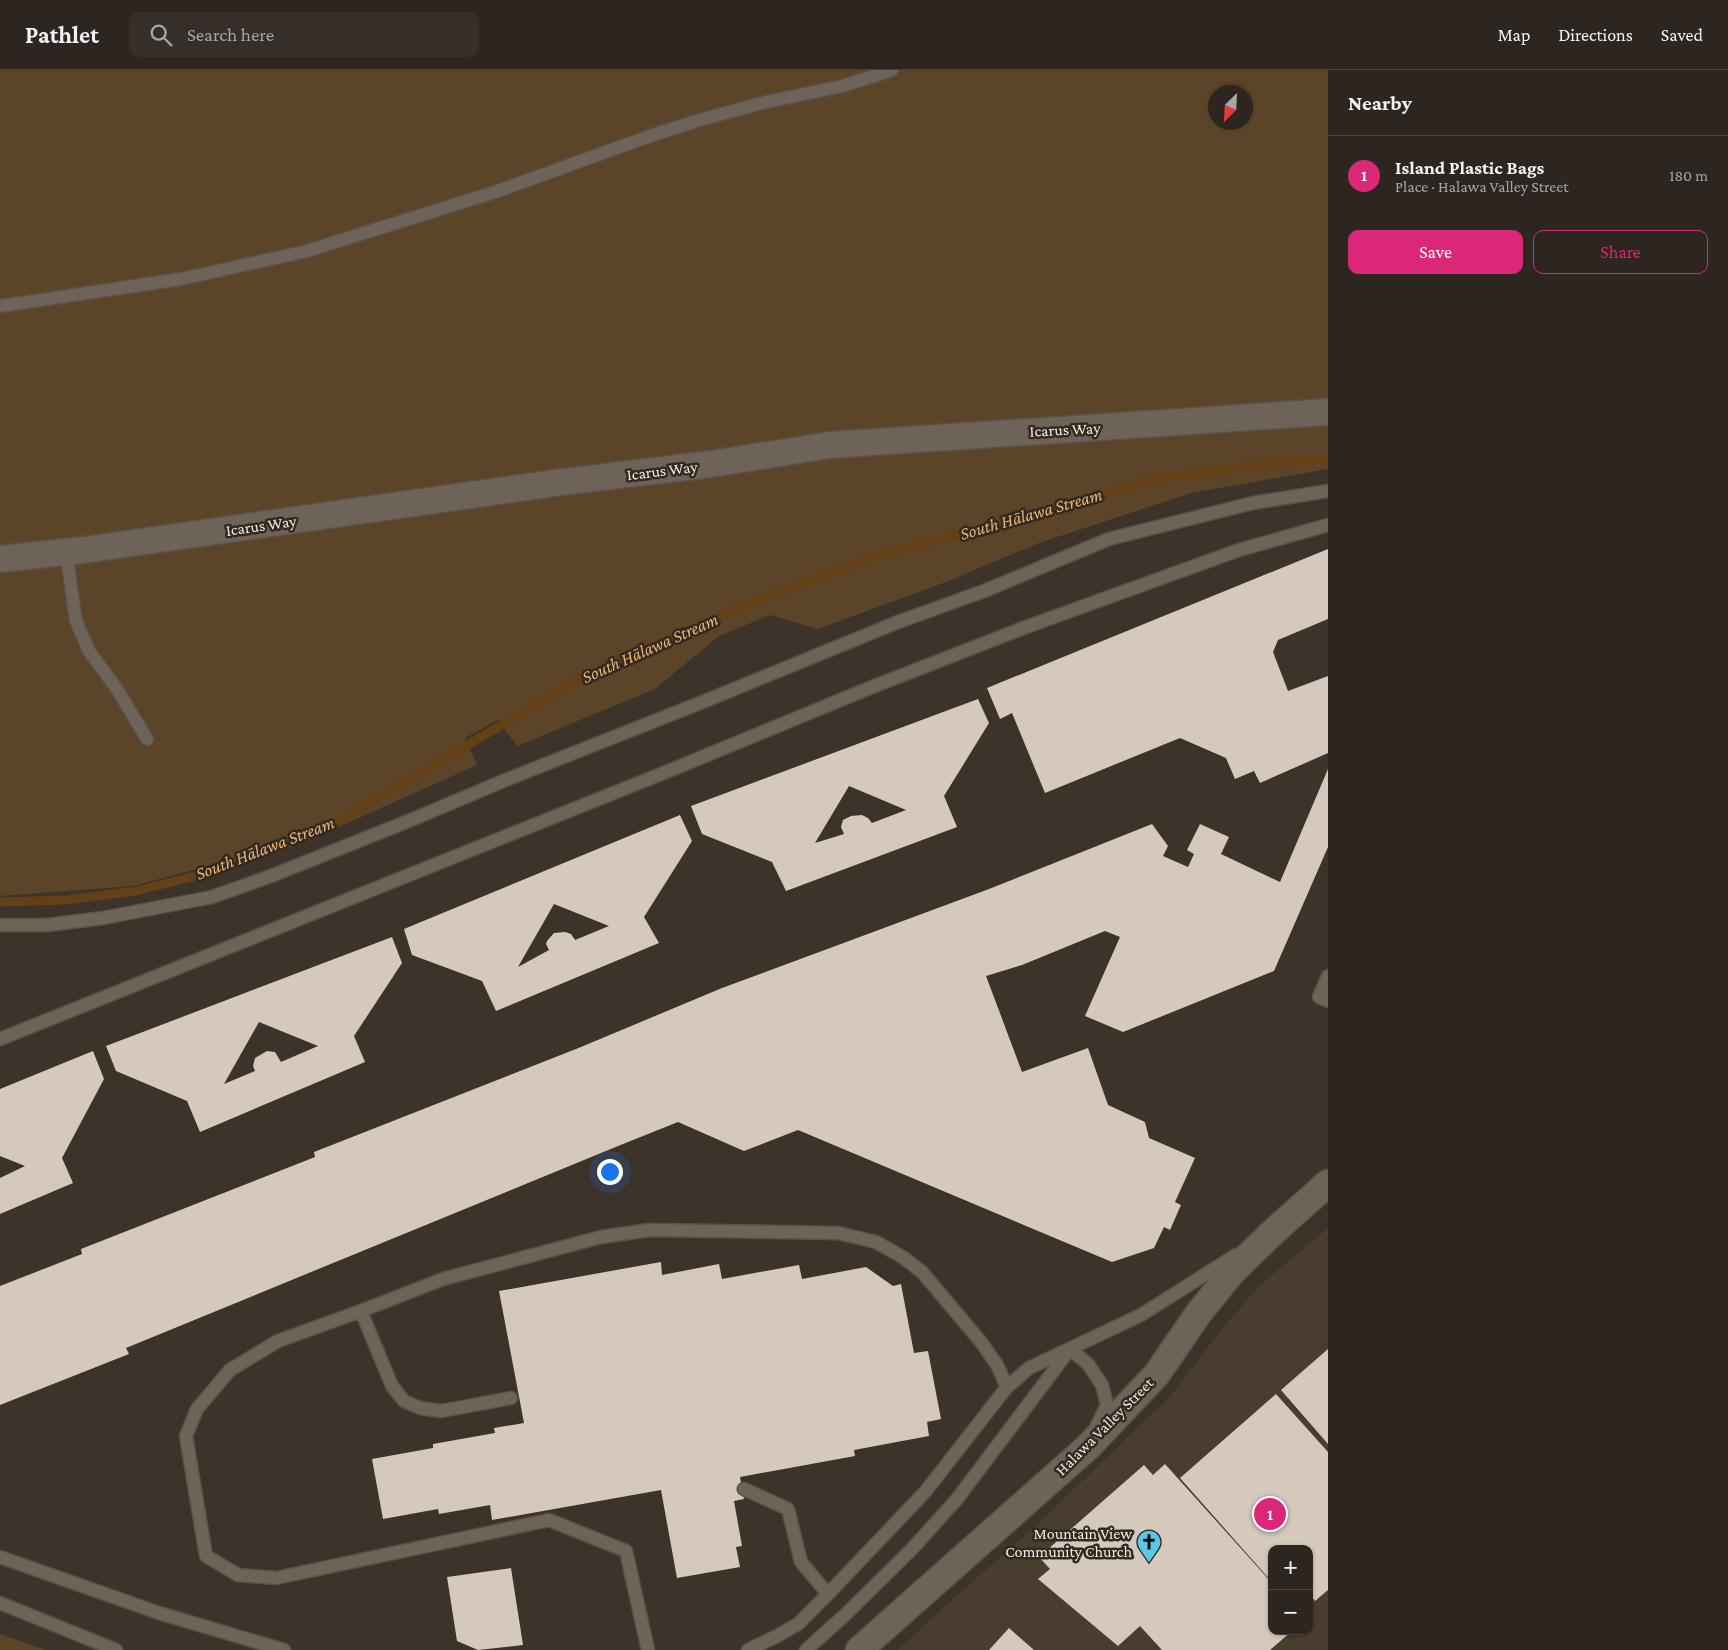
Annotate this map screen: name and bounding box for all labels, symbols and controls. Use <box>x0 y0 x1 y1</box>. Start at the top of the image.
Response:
search box <box>129 12 479 57</box>
text: Pathlet <box>25 21 99 48</box>
icon: search <box>147 21 175 49</box>
text: Search here <box>187 24 274 45</box>
text: Map <box>1498 25 1530 45</box>
text: Directions <box>1558 25 1633 45</box>
text: Saved <box>1661 25 1703 45</box>
north arrow <box>1208 85 1253 130</box>
text: Nearby <box>1348 91 1412 115</box>
text: Island Plastic Bags <box>1395 157 1544 178</box>
text: 1 <box>1361 167 1367 184</box>
text: 180 m <box>1669 167 1708 184</box>
text: Place · Halawa Valley Street <box>1395 178 1569 195</box>
button: Save <box>1348 230 1523 274</box>
button: Share <box>1533 230 1708 274</box>
street label: Icarus Way <box>1029 419 1102 441</box>
street label: Icarus Way <box>626 458 699 484</box>
water label: South Hālawa Stream <box>958 484 1104 544</box>
street label: Icarus Way <box>225 512 298 540</box>
water label: South Hālawa Stream <box>579 609 721 687</box>
water label: South Hālawa Stream <box>193 812 337 884</box>
your location <box>597 1159 623 1185</box>
street label: Halawa Valley Street <box>1052 1374 1158 1479</box>
pin: 1 <box>1254 1495 1286 1533</box>
place label: Mountain View Community Church <box>1005 1525 1132 1561</box>
church icon: Mountain View Community Church <box>1136 1529 1162 1563</box>
map controls <box>1268 1545 1313 1635</box>
button: + <box>1268 1545 1313 1590</box>
button: − <box>1268 1590 1313 1635</box>

